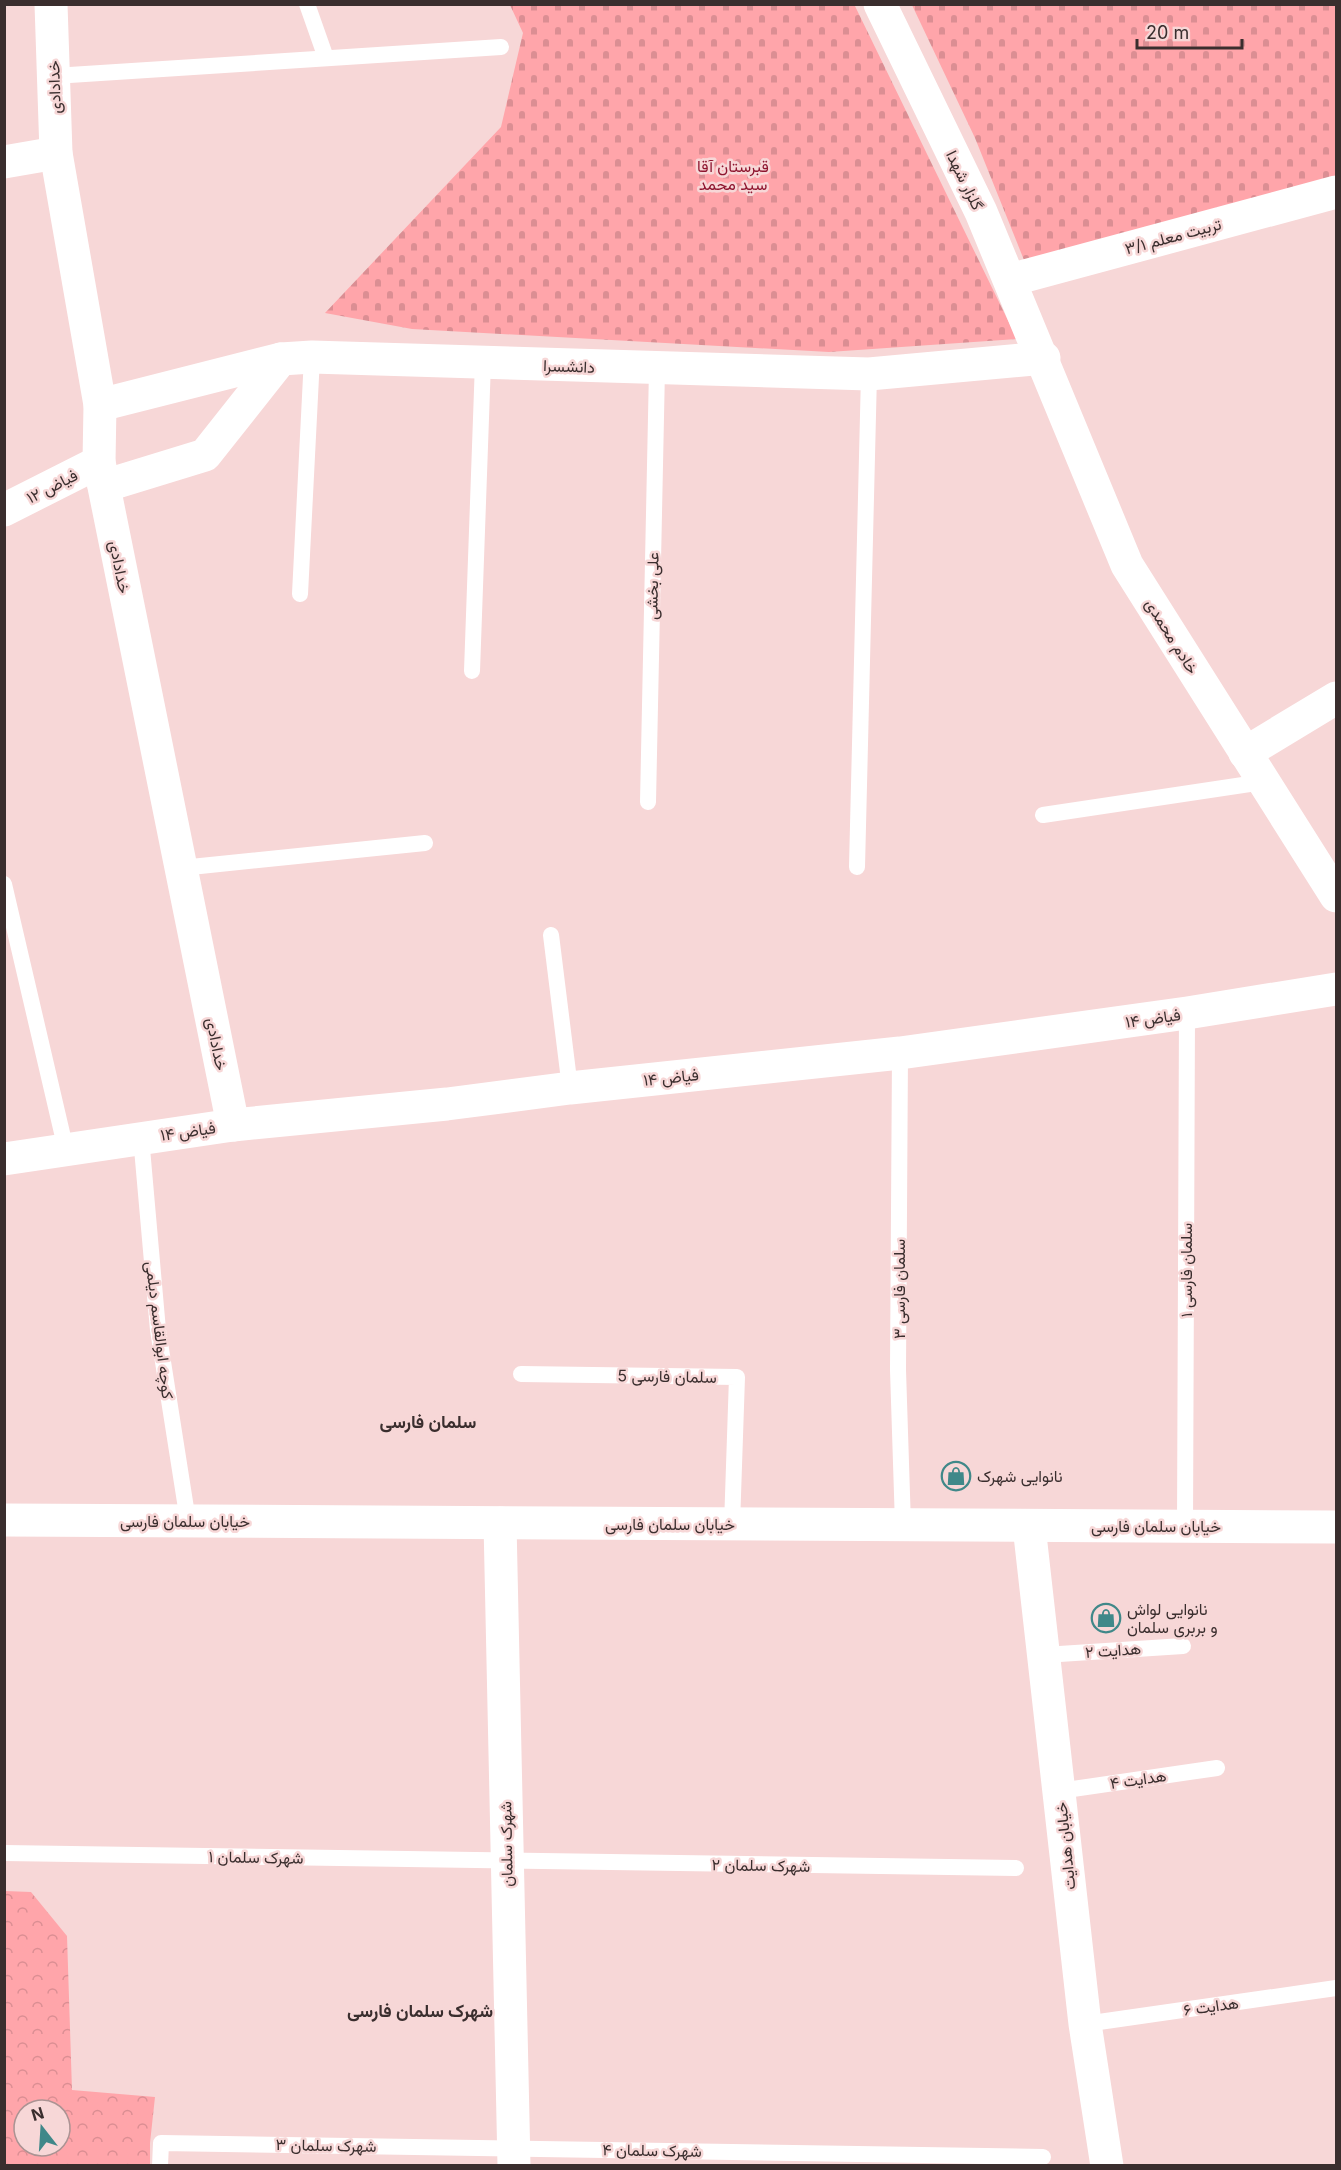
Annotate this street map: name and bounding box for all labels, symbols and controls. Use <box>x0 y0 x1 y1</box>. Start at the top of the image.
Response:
scale bar <box>1137 12 1242 50</box>
text: 20 m <box>1146 22 1189 43</box>
street label: خدادادی <box>43 60 66 114</box>
street label: گلزار شهدا <box>941 147 988 213</box>
park label: قبرستان آقا سید محمد <box>697 156 769 194</box>
street label: تربیت معلم ۳/۱ <box>1123 214 1224 259</box>
street label: دانشسرا <box>543 355 595 378</box>
street label: فیاض ۱۲ <box>23 465 81 508</box>
street label: خدادادی <box>104 539 135 596</box>
street label: علی بخشی <box>641 552 664 620</box>
street label: خادم محمدی <box>1140 595 1203 678</box>
street label: فیاض ۱۴ <box>1124 1004 1182 1033</box>
street label: خدادادی <box>201 1016 232 1073</box>
street label: فیاض ۱۴ <box>642 1064 700 1091</box>
street label: فیاض ۱۴ <box>159 1117 217 1146</box>
street label: سلمان فارسی ۱ <box>1176 1223 1197 1317</box>
street label: سلمان فارسی ۳ <box>889 1239 910 1339</box>
street label: کوچه ابوالقاسم دیلمی <box>140 1260 178 1400</box>
street label: سلمان فارسی 5 <box>617 1365 717 1388</box>
district label: سلمان فارسی <box>380 1411 476 1433</box>
shop icon: نانوایی شهرک <box>940 1460 972 1492</box>
place label: نانوایی شهرک <box>977 1466 1062 1487</box>
street label: خیابان سلمان فارسی <box>120 1511 250 1532</box>
street label: خیابان سلمان فارسی <box>605 1514 735 1535</box>
street label: خیابان سلمان فارسی <box>1091 1516 1221 1537</box>
place label: نانوایی لواش و بربری سلمان <box>1127 1599 1218 1638</box>
shop icon: نانوایی لواش و بربری سلمان <box>1090 1602 1122 1634</box>
street label: هدایت ۲ <box>1084 1638 1142 1662</box>
street label: هدایت ۴ <box>1108 1765 1168 1793</box>
street label: شهرک سلمان <box>495 1801 518 1887</box>
street label: خیابان هدایت <box>1050 1801 1080 1891</box>
street label: شهرک سلمان ۱ <box>208 1846 304 1869</box>
street label: شهرک سلمان ۲ <box>712 1854 810 1877</box>
street label: هدایت ۶ <box>1182 1992 1240 2020</box>
district label: شهرک سلمان فارسی <box>347 2000 493 2022</box>
north arrow <box>12 2098 72 2158</box>
text: N <box>29 2102 46 2125</box>
street label: شهرک سلمان ۳ <box>275 2134 377 2157</box>
street label: شهرک سلمان ۴ <box>602 2139 702 2162</box>

